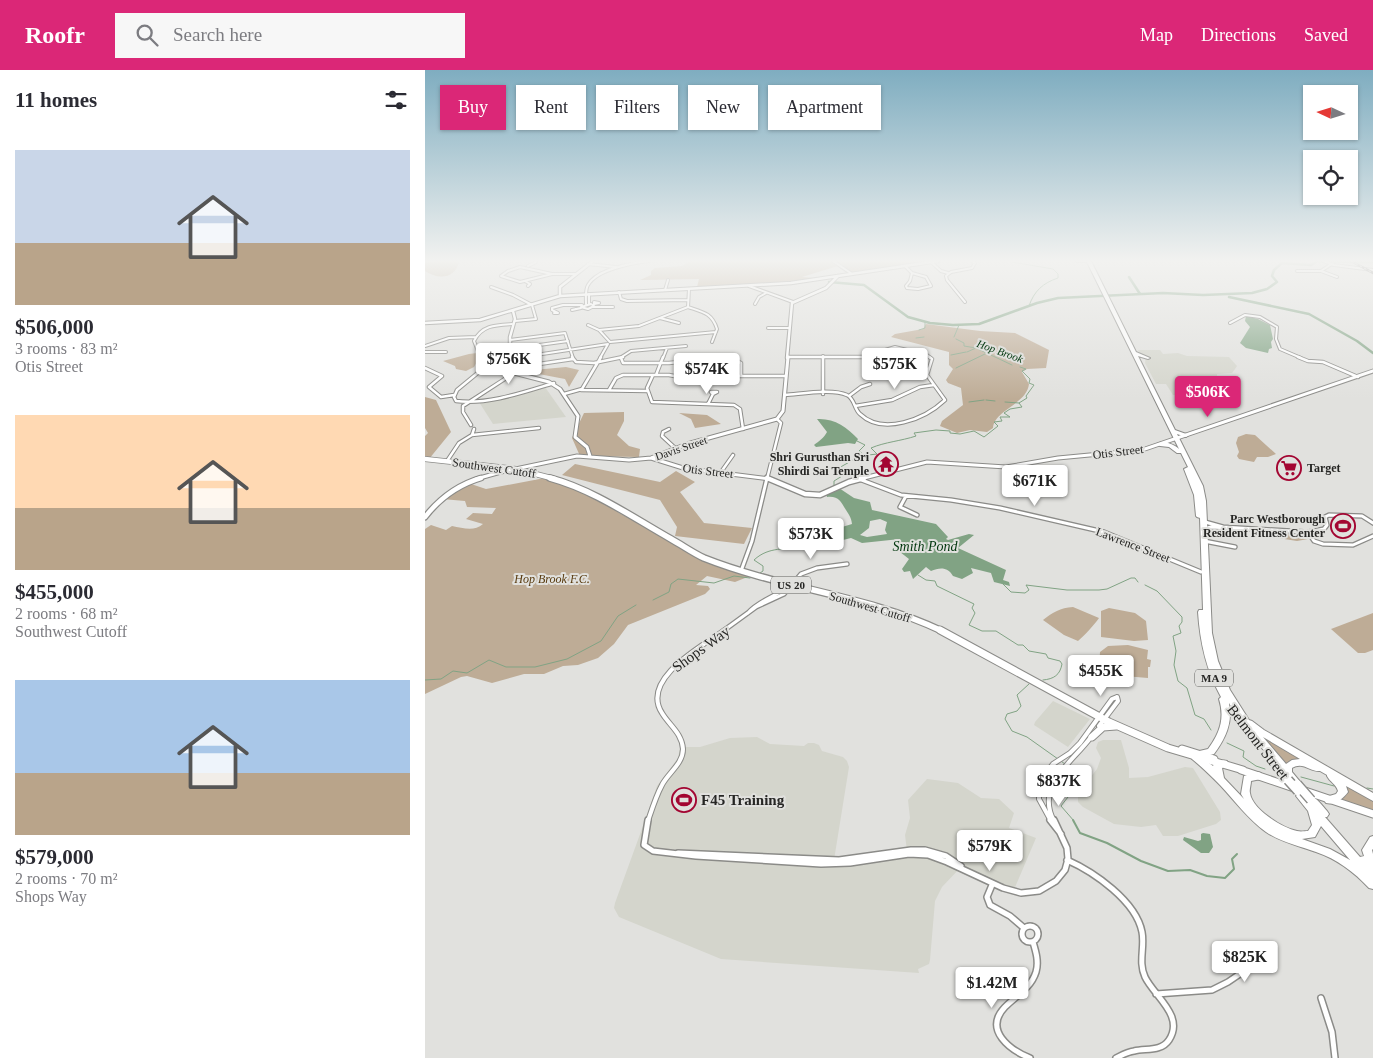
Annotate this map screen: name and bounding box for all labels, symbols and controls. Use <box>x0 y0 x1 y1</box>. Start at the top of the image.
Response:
search box <box>115 13 465 58</box>
icon: search <box>133 21 161 49</box>
text: Roofr <box>25 22 85 48</box>
text: Search here <box>173 24 262 45</box>
text: Map <box>1140 25 1173 45</box>
text: Directions <box>1201 25 1276 45</box>
text: Saved <box>1304 25 1348 45</box>
chip: Buy <box>440 85 506 130</box>
chip: Rent <box>516 85 586 130</box>
chip: Filters <box>596 85 678 130</box>
chip: New <box>688 85 758 130</box>
chip: Apartment <box>768 85 881 130</box>
north arrow <box>1303 85 1357 140</box>
map controls <box>1303 85 1358 205</box>
icon: filters <box>382 86 410 114</box>
text: 11 homes <box>15 88 97 112</box>
button: locate <box>1303 150 1358 205</box>
icon: home <box>168 182 258 272</box>
text: $506,000 <box>15 315 94 339</box>
water label: Hop Brook <box>974 337 1026 365</box>
text: 3 rooms · 83 m² <box>15 340 118 357</box>
pin: $756K <box>474 342 544 385</box>
pin: $575K <box>860 348 930 390</box>
text: $756K <box>487 350 531 367</box>
pin: $574K <box>672 352 742 395</box>
text: $575K <box>873 355 917 372</box>
text: Otis Street <box>15 358 83 375</box>
text: $574K <box>685 360 729 377</box>
pin: $506K <box>1173 376 1243 418</box>
text: $506K <box>1186 383 1230 400</box>
street label: Davis Street <box>653 434 709 462</box>
street label: Otis Street <box>1092 442 1145 462</box>
icon: home <box>168 447 258 537</box>
place label: Shri Gurusthan Sri Shirdi Sai Temple <box>770 450 870 478</box>
temple icon: Shri Gurusthan Sri Shirdi Sai Temple <box>873 451 899 477</box>
street label: Southwest Cutoff <box>451 455 537 481</box>
supermarket icon: Target <box>1276 455 1302 481</box>
street label: Otis Street <box>682 461 735 481</box>
place label: Target <box>1307 461 1341 475</box>
pin: $671K <box>1000 464 1070 507</box>
text: $671K <box>1013 472 1057 489</box>
place label: Parc Westborough Resident Fitness Center <box>1203 512 1326 540</box>
sports icon: Parc Westborough Resident Fitness Center <box>1330 513 1356 539</box>
pin: $573K <box>776 518 846 560</box>
street label: Lawrence Street <box>1094 524 1173 566</box>
text: $573K <box>789 525 833 542</box>
water label: Smith Pond <box>893 539 958 554</box>
park label: Hop Brook F.C. <box>513 572 590 586</box>
road number: US 20 <box>771 576 811 594</box>
text: $455,000 <box>15 580 94 604</box>
street label: Southwest Cutoff <box>828 589 912 625</box>
text: 2 rooms · 68 m² <box>15 605 118 622</box>
street label: Shops Way <box>669 622 733 675</box>
text: Southwest Cutoff <box>15 623 127 640</box>
pin: $455K <box>1066 654 1136 697</box>
text: $455K <box>1079 662 1123 679</box>
road number: MA 9 <box>1195 670 1233 686</box>
street label: Belmont Street <box>1224 701 1293 783</box>
icon: home <box>168 712 258 802</box>
pin: $837K <box>1024 764 1094 807</box>
text: $837K <box>1037 772 1081 789</box>
sports icon: F45 Training <box>671 787 697 813</box>
place label: F45 Training <box>701 792 785 808</box>
pin: $579K <box>955 830 1025 872</box>
text: $579K <box>968 837 1012 854</box>
text: $579,000 <box>15 845 94 869</box>
text: 2 rooms · 70 m² <box>15 870 118 887</box>
text: Shops Way <box>15 888 87 905</box>
pin: $825K <box>1210 940 1280 983</box>
text: $825K <box>1223 948 1267 965</box>
pin: $1.42M <box>951 966 1033 1009</box>
text: $1.42M <box>966 974 1018 991</box>

